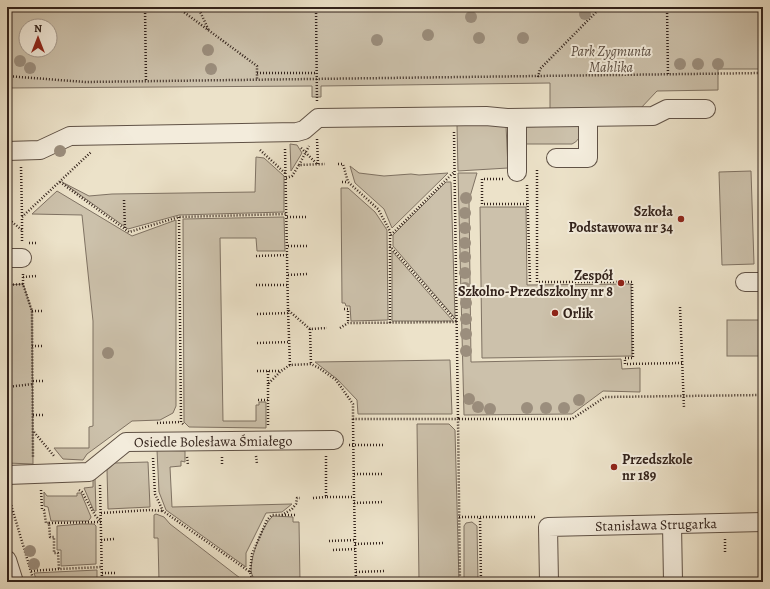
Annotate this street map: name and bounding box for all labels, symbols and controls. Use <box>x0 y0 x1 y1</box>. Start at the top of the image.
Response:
north arrow <box>18 18 58 58</box>
text: N <box>34 21 42 36</box>
park label: Park Zygmunta Mahlika <box>571 42 652 77</box>
place label: Szkoła Podstawowa nr 34 <box>569 202 673 237</box>
marker: Szkoła Podstawowa nr 34 <box>676 214 686 224</box>
place label: Zespół Szkolno-Przedszkolny nr 8 <box>458 266 614 301</box>
marker: Zespół Szkolno-Przedszkolny nr 8 <box>616 278 626 288</box>
place label: Orlik <box>563 304 594 323</box>
marker: Orlik <box>550 308 560 318</box>
street label: Osiedle Bolesława Śmiałego <box>134 431 293 452</box>
place label: Przedszkole nr 189 <box>622 450 693 485</box>
marker: Przedszkole nr 189 <box>609 462 619 472</box>
street label: Stanisława Strugarka <box>595 514 718 536</box>

